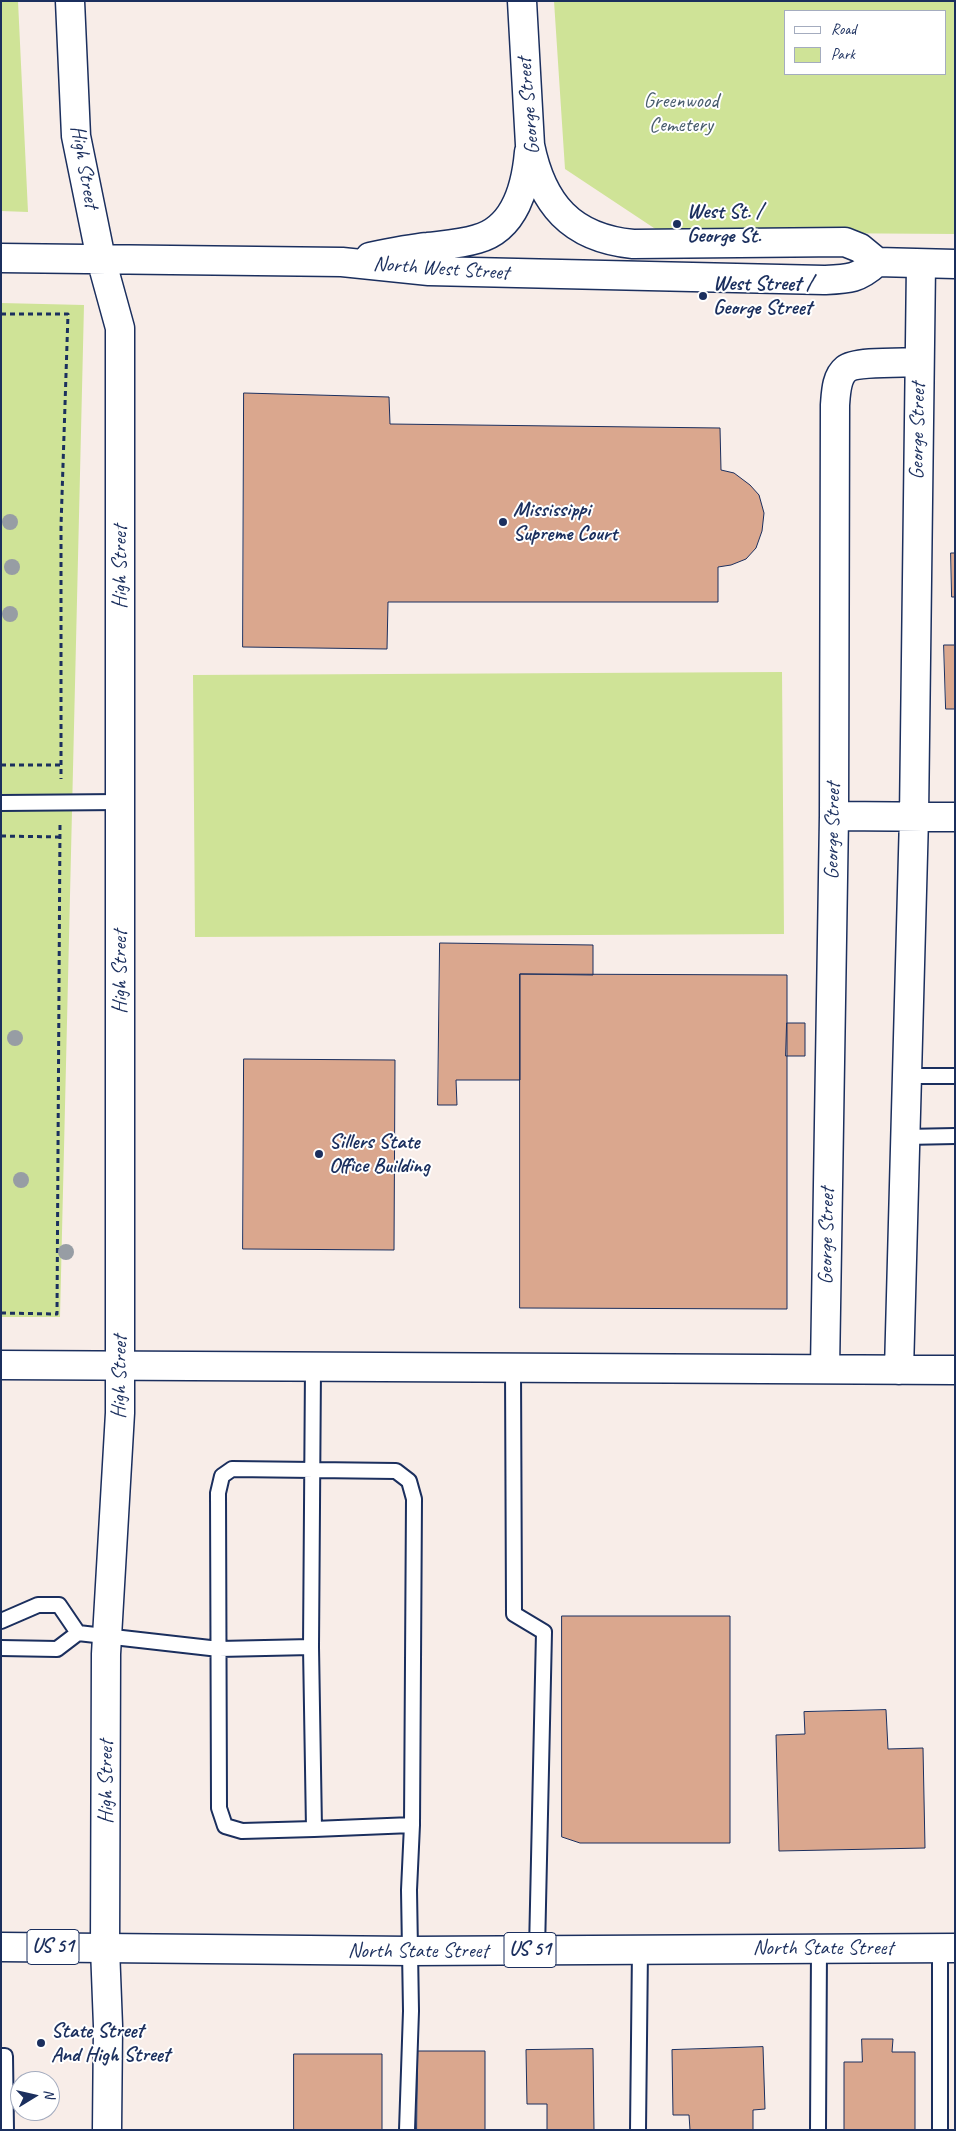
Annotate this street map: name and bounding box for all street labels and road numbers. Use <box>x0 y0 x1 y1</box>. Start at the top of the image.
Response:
street label: George Street <box>512 57 546 155</box>
street label: High Street <box>64 124 104 210</box>
street label: North West Street <box>372 252 510 286</box>
street label: George Street <box>905 382 931 480</box>
street label: High Street <box>107 525 133 609</box>
street label: George Street <box>820 782 846 880</box>
street label: High Street <box>107 930 133 1014</box>
street label: George Street <box>814 1187 840 1285</box>
street label: High Street <box>107 1335 133 1419</box>
street label: High Street <box>93 1740 119 1824</box>
road number: US 51 <box>27 1930 79 1964</box>
road number: US 51 <box>504 1932 556 1968</box>
street label: North State Street <box>753 1935 893 1961</box>
street label: North State Street <box>348 1938 488 1964</box>

